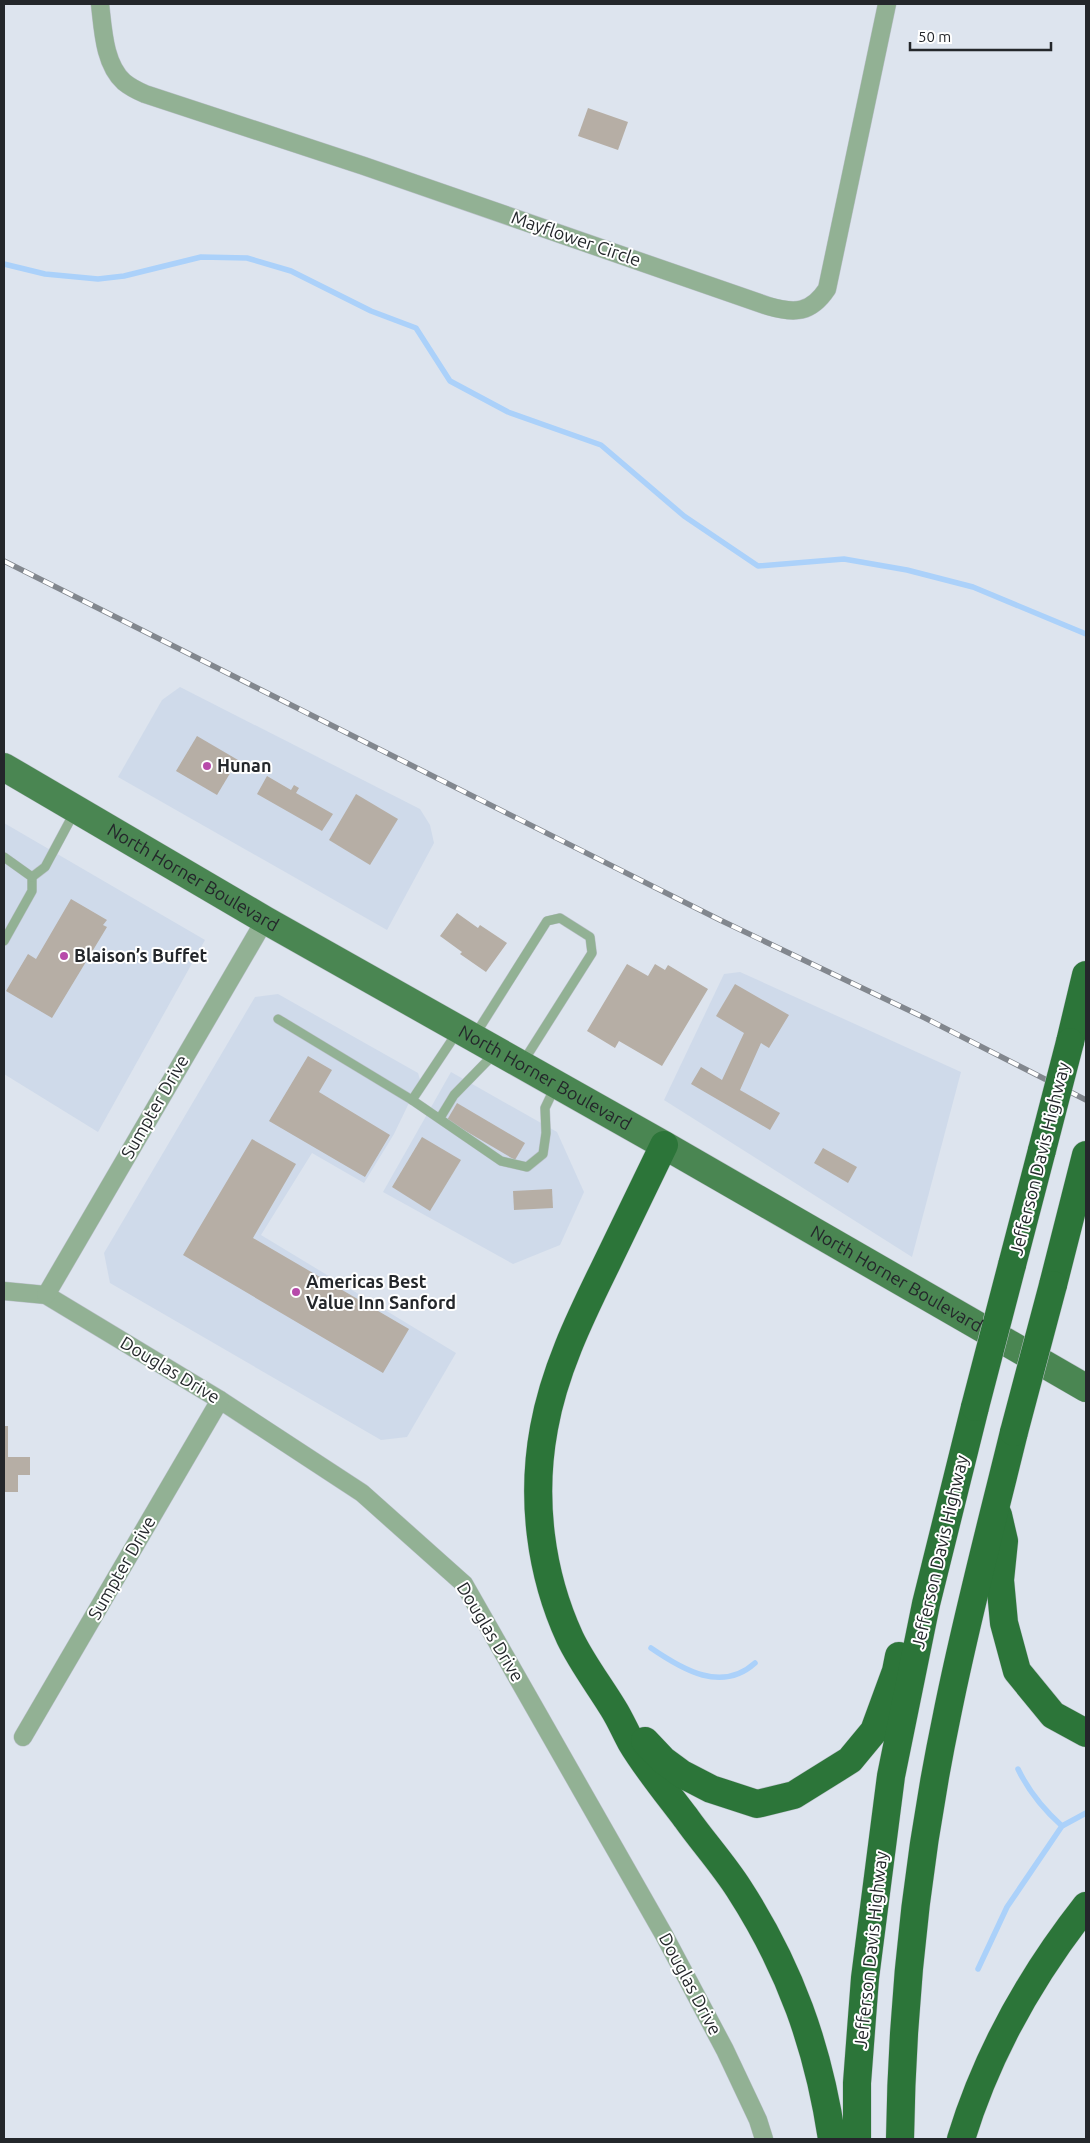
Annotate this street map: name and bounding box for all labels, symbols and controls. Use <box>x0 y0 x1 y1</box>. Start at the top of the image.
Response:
scale bar <box>910 20 1051 52</box>
text: 50 m <box>918 28 951 45</box>
street label: Mayflower Circle <box>509 207 644 270</box>
place label: Hunan <box>217 755 271 775</box>
marker: Hunan <box>201 760 213 772</box>
street label: North Horner Boulevard <box>104 819 283 935</box>
place label: Blaison’s Buffet <box>74 945 208 965</box>
marker: Blaison’s Buffet <box>58 950 70 962</box>
street label: North Horner Boulevard <box>456 1020 635 1134</box>
street label: Sumpter Drive <box>116 1051 192 1162</box>
street label: Jefferson Davis Highway <box>1005 1060 1073 1257</box>
street label: North Horner Boulevard <box>808 1221 987 1335</box>
place label: Americas Best Value Inn Sanford <box>306 1271 456 1312</box>
marker: Americas Best Value Inn Sanford <box>290 1286 302 1298</box>
street label: Douglas Drive <box>117 1332 224 1407</box>
street label: Jefferson Davis Highway <box>907 1453 971 1651</box>
street label: Sumpter Drive <box>83 1512 159 1623</box>
street label: Douglas Drive <box>453 1578 528 1685</box>
street label: Jefferson Davis Highway <box>850 1850 890 2050</box>
street label: Douglas Drive <box>656 1929 726 2038</box>

